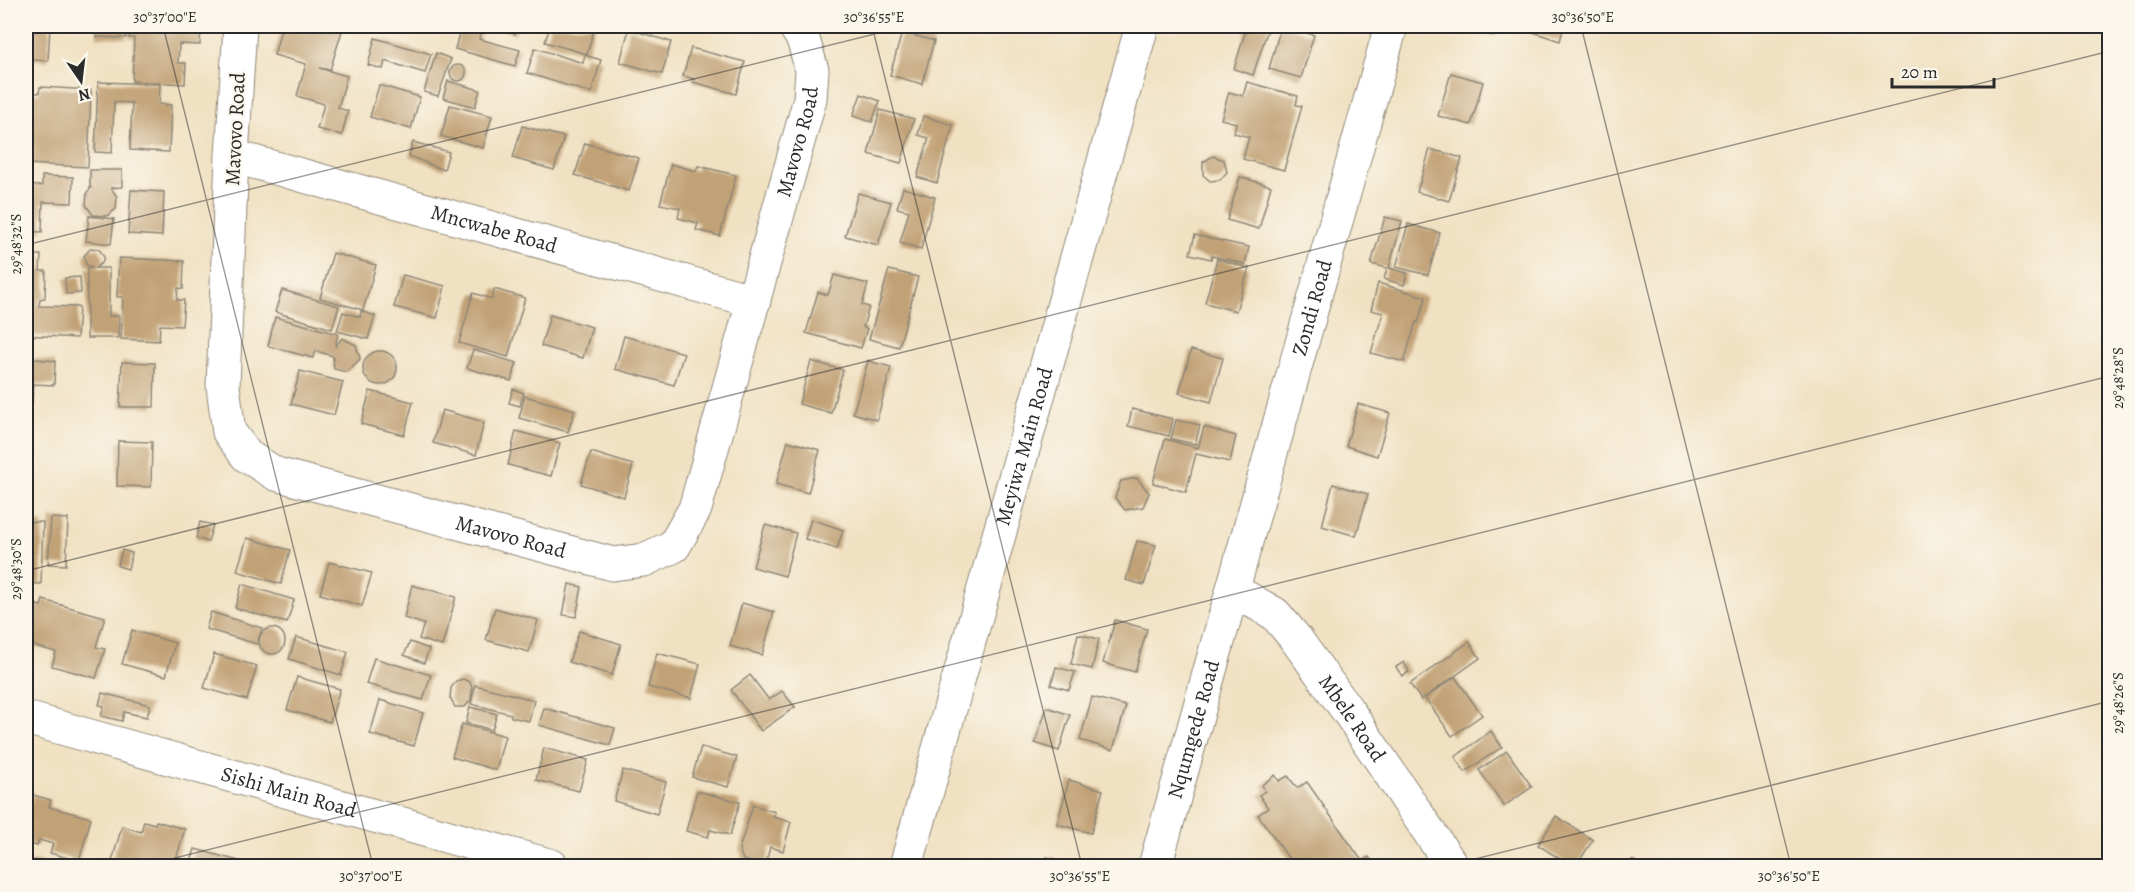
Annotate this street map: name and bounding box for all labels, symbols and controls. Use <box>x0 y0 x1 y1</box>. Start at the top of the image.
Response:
text: 30°37'00"E <box>133 7 197 27</box>
text: 30°36'55"E <box>844 7 904 27</box>
text: 30°36'50"E <box>1552 7 1614 27</box>
north arrow <box>51 51 111 111</box>
scale bar <box>1892 51 1994 89</box>
text: 20 m <box>1901 60 1938 84</box>
street label: Mavovo Road <box>218 71 252 186</box>
text: N <box>76 83 93 107</box>
street label: Mavovo Road <box>769 85 825 200</box>
street label: Mncwabe Road <box>428 198 561 260</box>
text: 29°48'32"S <box>6 214 26 274</box>
street label: Zondi Road <box>1285 256 1339 359</box>
text: 29°48'28"S <box>2108 347 2128 409</box>
street label: Meyiwa Main Road <box>988 363 1060 529</box>
street label: Mavovo Road <box>452 509 570 565</box>
text: 29°48'30"S <box>6 538 26 600</box>
street label: Nqumgede Road <box>1161 656 1226 802</box>
street label: Mbele Road <box>1312 669 1393 768</box>
text: 29°48'26"S <box>2108 672 2128 734</box>
street label: Sishi Main Road <box>218 760 360 824</box>
text: 30°37'00"E <box>339 866 403 886</box>
text: 30°36'55"E <box>1050 866 1110 886</box>
text: 30°36'50"E <box>1758 866 1820 886</box>

